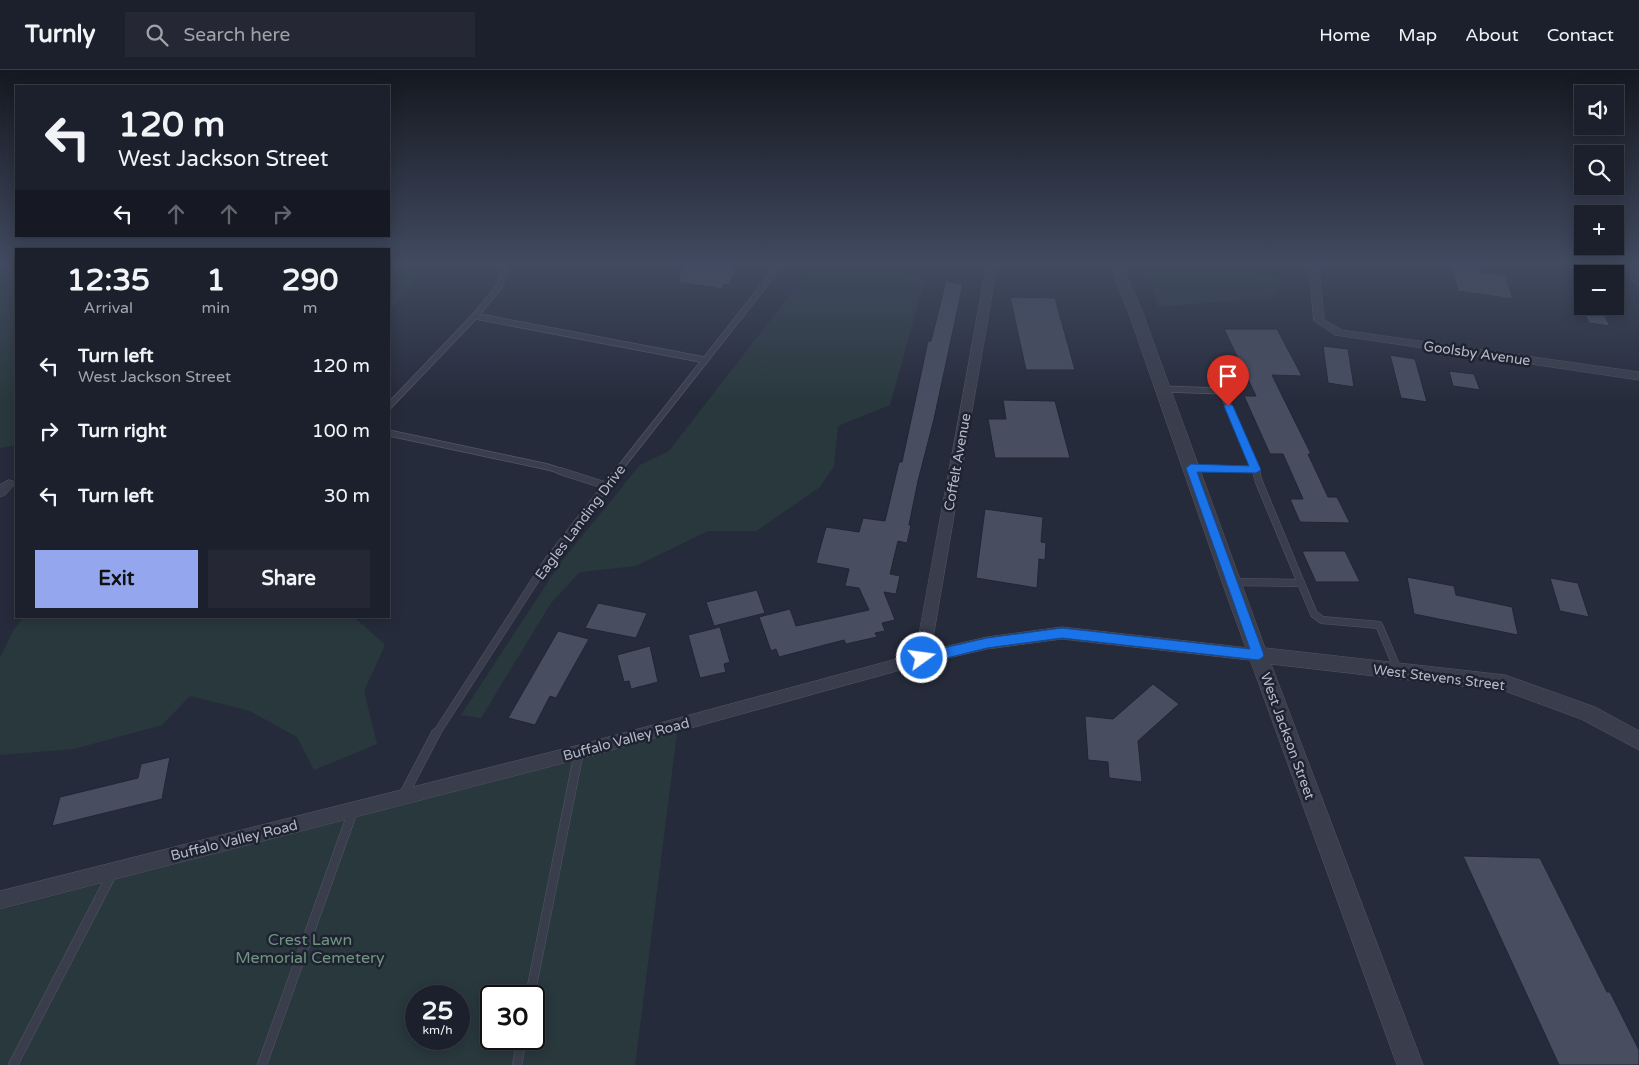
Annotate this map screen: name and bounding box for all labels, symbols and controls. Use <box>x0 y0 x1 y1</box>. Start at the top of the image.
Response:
search box <box>125 12 475 57</box>
text: Turnly <box>25 20 95 49</box>
icon: search <box>143 21 171 49</box>
text: Search here <box>183 24 290 46</box>
text: Home <box>1319 24 1370 46</box>
text: Map <box>1398 24 1437 46</box>
text: About <box>1465 24 1519 46</box>
text: Contact <box>1547 24 1614 46</box>
map controls <box>1574 85 1624 315</box>
button: sound <box>1574 85 1624 135</box>
text: 120 m <box>118 104 225 146</box>
icon: left <box>35 105 100 170</box>
button: search <box>1574 145 1624 195</box>
text: West Jackson Street <box>118 146 328 172</box>
icon: left <box>109 200 137 228</box>
icon: ahead <box>162 200 190 228</box>
icon: ahead <box>215 200 243 228</box>
icon: right <box>268 200 296 228</box>
button: + <box>1574 205 1624 255</box>
text: 12:35 <box>67 262 150 299</box>
text: 1 <box>206 262 225 299</box>
text: 290 <box>282 262 338 299</box>
button: − <box>1574 265 1624 315</box>
text: Arrival <box>84 298 133 318</box>
text: min <box>202 298 230 318</box>
text: m <box>303 298 317 318</box>
street label: Goolsby Avenue <box>1422 338 1532 369</box>
text: Turn left <box>78 345 154 367</box>
icon: left <box>35 352 63 380</box>
text: 120 m <box>312 355 370 377</box>
pin <box>1207 355 1249 406</box>
icon: arrive <box>1214 362 1242 390</box>
text: West Jackson Street <box>78 367 231 387</box>
street label: Coffelt Avenue <box>941 412 974 512</box>
icon: right <box>35 417 63 445</box>
text: Turn right <box>78 420 166 442</box>
text: 100 m <box>312 420 370 442</box>
street label: Eagles Landing Drive <box>532 461 629 583</box>
icon: left <box>35 482 63 510</box>
text: Turn left <box>78 485 154 507</box>
text: 30 m <box>324 485 370 507</box>
button: Exit <box>35 550 198 608</box>
button: Share <box>208 550 370 608</box>
position arrow <box>895 631 947 683</box>
street label: West Stevens Street <box>1372 661 1506 694</box>
street label: West Jackson Street <box>1257 670 1319 803</box>
street label: Buffalo Valley Road <box>561 714 691 765</box>
street label: Buffalo Valley Road <box>169 816 299 864</box>
park label: Crest Lawn Memorial Cemetery <box>235 930 385 968</box>
speed limit sign: 30 <box>480 985 545 1050</box>
text: 25 <box>422 996 453 1026</box>
text: km/h <box>422 1023 453 1037</box>

